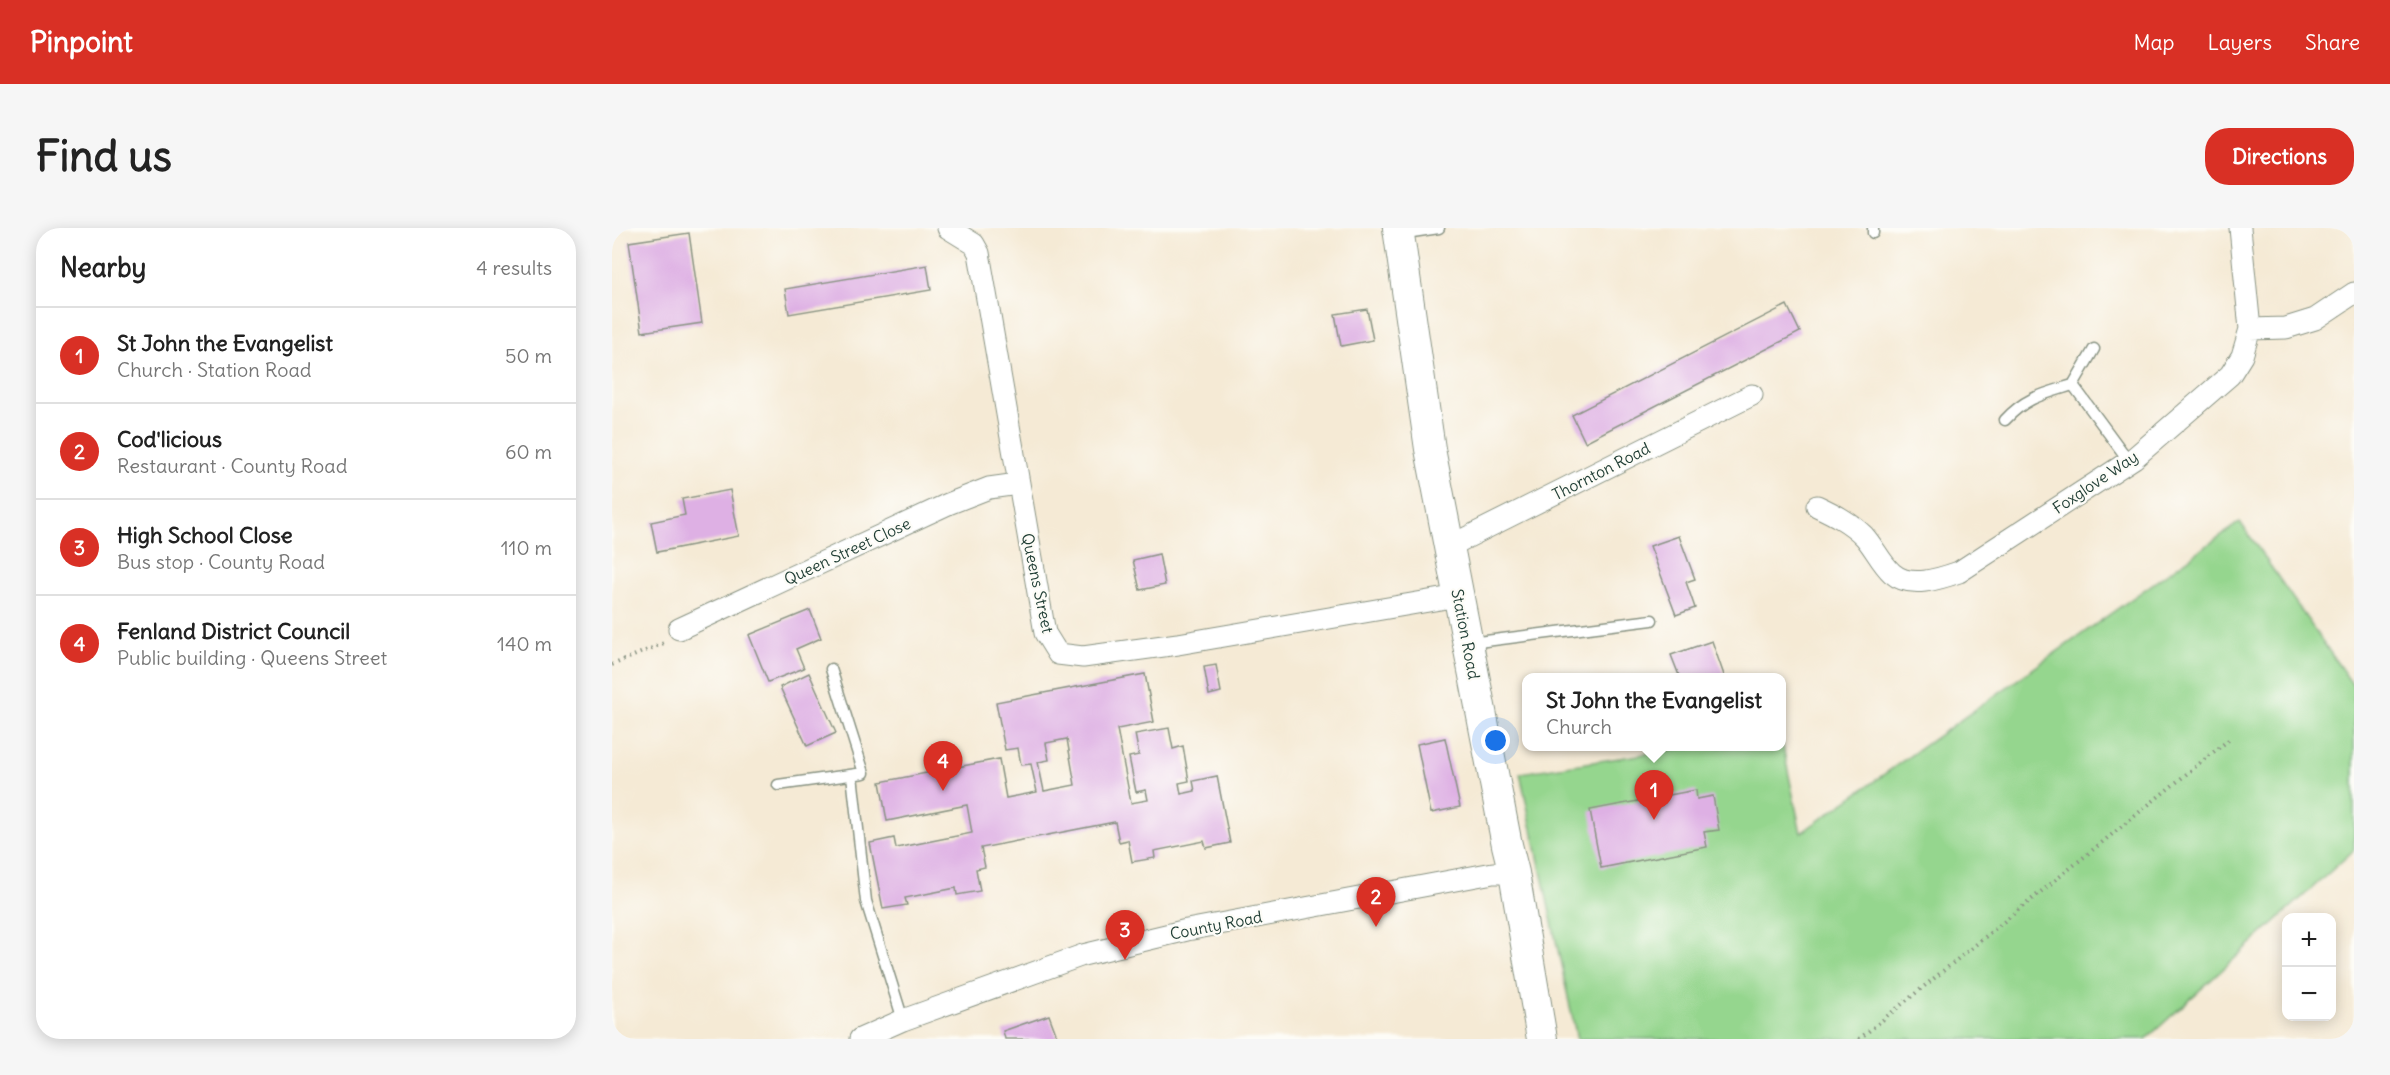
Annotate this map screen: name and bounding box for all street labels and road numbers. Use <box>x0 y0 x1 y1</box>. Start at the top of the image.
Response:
street label: Thornton Road <box>1549 438 1653 504</box>
street label: Foxglove Way <box>2049 446 2141 518</box>
street label: Queen Street Close <box>781 513 913 589</box>
street label: Queens Street <box>1018 531 1058 635</box>
street label: Station Road <box>1447 587 1485 681</box>
street label: County Road <box>1168 906 1264 944</box>

